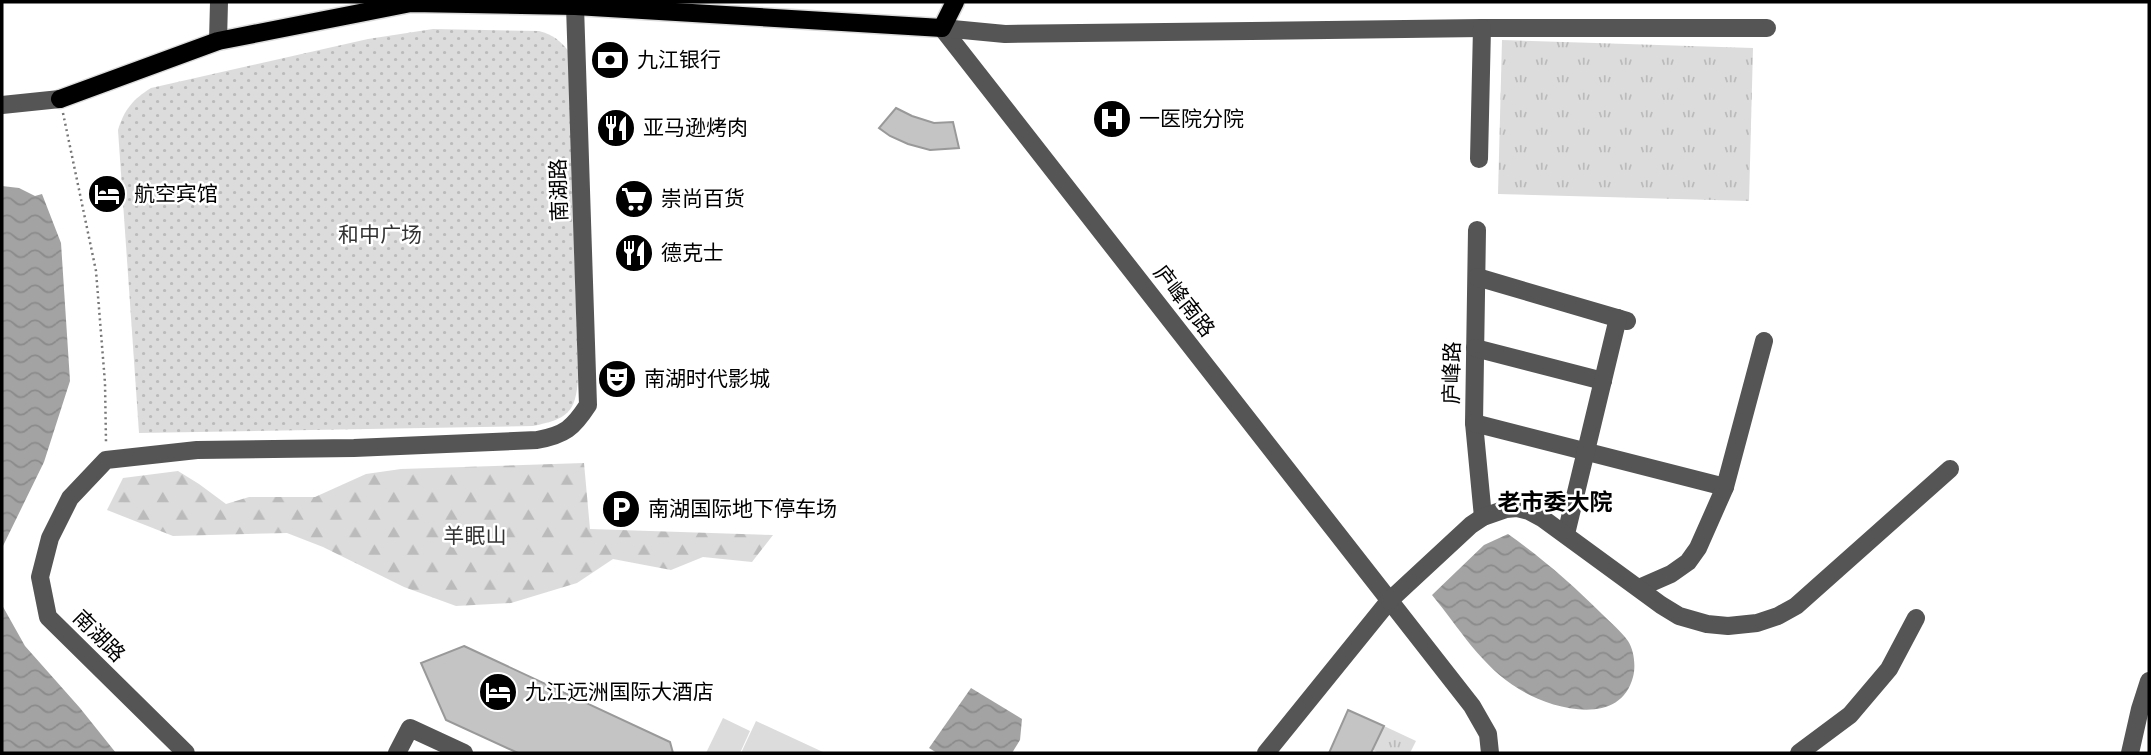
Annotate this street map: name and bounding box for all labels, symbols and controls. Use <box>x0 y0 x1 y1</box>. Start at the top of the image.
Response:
bank icon: 九江银行 <box>589 39 631 81</box>
place label: 九江银行 <box>637 48 721 72</box>
hospital icon: 一医院分院 <box>1091 98 1133 140</box>
restaurant icon: 亚马逊烤肉 <box>595 107 637 149</box>
place label: 一医院分院 <box>1139 107 1244 131</box>
place label: 亚马逊烤肉 <box>643 116 748 140</box>
street label: 南湖路 <box>546 158 572 222</box>
hotel icon: 航空宾馆 <box>86 173 128 215</box>
supermarket icon: 崇尚百货 <box>613 178 655 220</box>
place label: 航空宾馆 <box>134 182 218 206</box>
place label: 崇尚百货 <box>661 187 745 211</box>
park label: 和中广场 <box>338 223 422 247</box>
restaurant icon: 德克士 <box>613 232 655 274</box>
place label: 德克士 <box>661 241 724 265</box>
street label: 庐峰南路 <box>1149 261 1219 341</box>
street label: 庐峰路 <box>1439 341 1465 405</box>
theatre icon: 南湖时代影城 <box>596 358 638 400</box>
place label: 南湖时代影城 <box>644 367 770 391</box>
parking icon: 南湖国际地下停车场 <box>600 488 642 530</box>
district label: 老市委大院 <box>1498 489 1613 516</box>
place label: 南湖国际地下停车场 <box>648 497 837 521</box>
park label: 羊眠山 <box>444 524 507 548</box>
street label: 南湖路 <box>68 605 130 667</box>
hotel icon: 九江远洲国际大酒店 <box>477 671 519 713</box>
place label: 九江远洲国际大酒店 <box>525 680 714 704</box>

